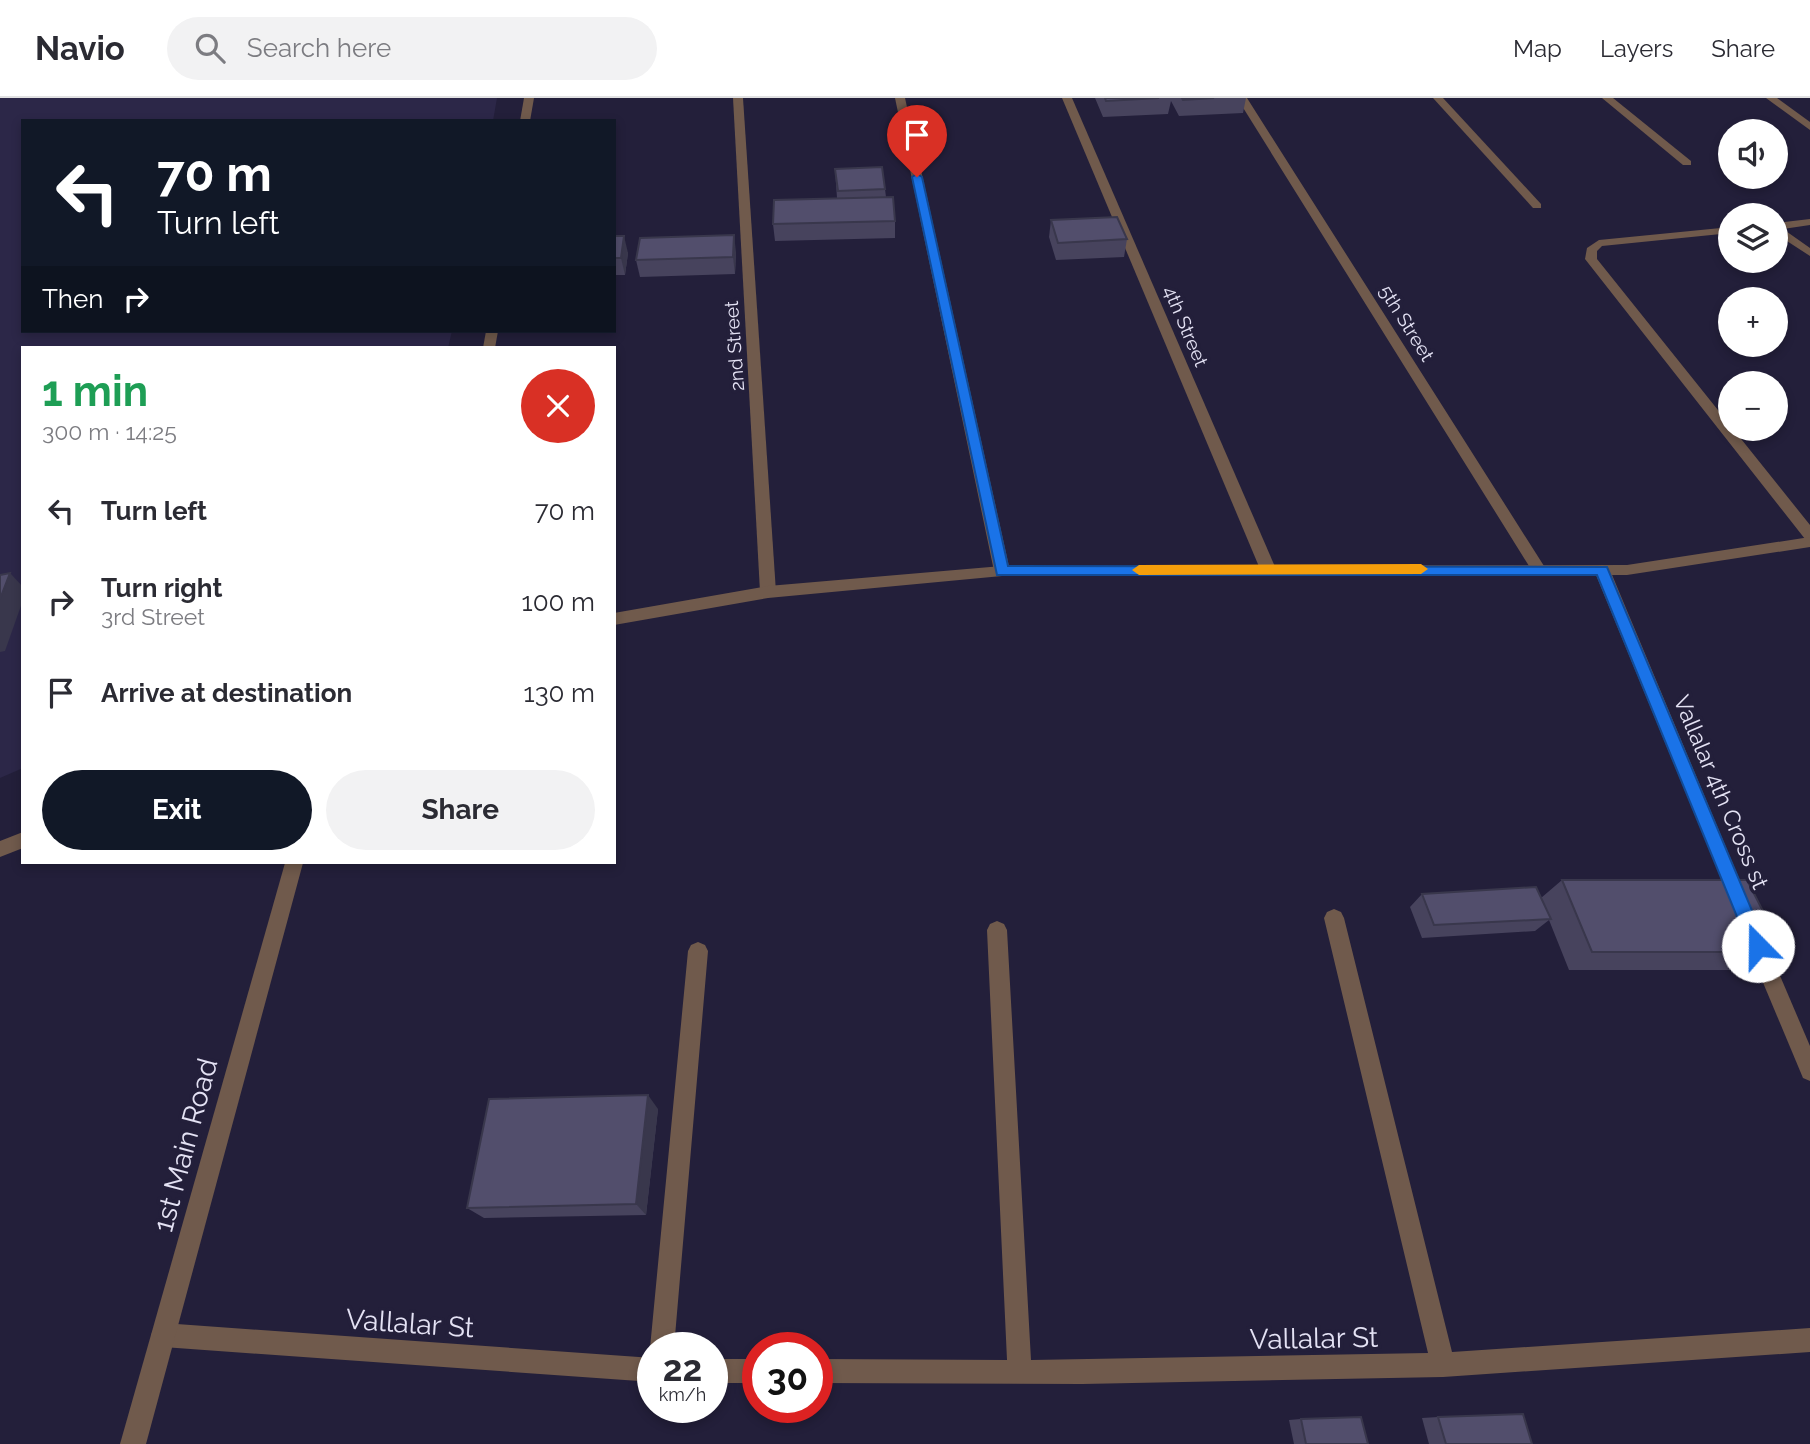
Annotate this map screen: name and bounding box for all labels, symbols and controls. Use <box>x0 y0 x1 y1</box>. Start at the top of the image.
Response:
search box <box>167 17 657 80</box>
text: Navio <box>35 29 125 68</box>
icon: search <box>191 29 229 67</box>
text: Search here <box>247 33 391 63</box>
text: Map <box>1513 34 1562 63</box>
text: Layers <box>1600 34 1673 63</box>
text: Share <box>1711 34 1775 63</box>
pin <box>887 105 947 177</box>
icon: arrive <box>898 116 936 154</box>
map controls <box>1718 119 1788 441</box>
button: sound <box>1718 119 1788 189</box>
text: 70 m <box>157 145 272 202</box>
icon: left <box>42 147 133 238</box>
button: layers <box>1718 203 1788 273</box>
text: Turn left <box>157 204 279 241</box>
icon: right <box>117 280 155 318</box>
street label: 5th Street <box>1375 281 1439 366</box>
street label: 4th Street <box>1159 282 1213 370</box>
text: Then <box>42 284 103 314</box>
button: + <box>1718 287 1788 357</box>
street label: 2nd Street <box>720 300 748 392</box>
text: 1 min <box>42 367 148 416</box>
button: close <box>521 369 595 443</box>
button: − <box>1718 371 1788 441</box>
text: 300 m · 14:25 <box>42 418 177 445</box>
icon: left <box>42 492 80 530</box>
text: Turn left <box>101 496 207 526</box>
text: 70 m <box>535 496 595 526</box>
text: Turn right <box>101 573 222 603</box>
icon: right <box>42 583 80 621</box>
text: 100 m <box>522 587 595 617</box>
text: 3rd Street <box>101 603 205 630</box>
icon: arrive <box>42 674 80 712</box>
text: Arrive at destination <box>101 678 352 708</box>
text: 130 m <box>524 678 595 708</box>
street label: Vallalar 4th Cross st <box>1668 691 1775 893</box>
button: Exit <box>42 770 312 850</box>
button: Share <box>326 770 595 850</box>
position arrow <box>1721 909 1795 983</box>
street label: 1st Main Road <box>146 1055 225 1236</box>
street label: Vallalar St <box>345 1303 476 1344</box>
street label: Vallalar St <box>1249 1321 1379 1356</box>
speed limit sign: 30 <box>742 1332 833 1423</box>
text: 22 <box>663 1348 702 1389</box>
text: km/h <box>659 1384 706 1405</box>

